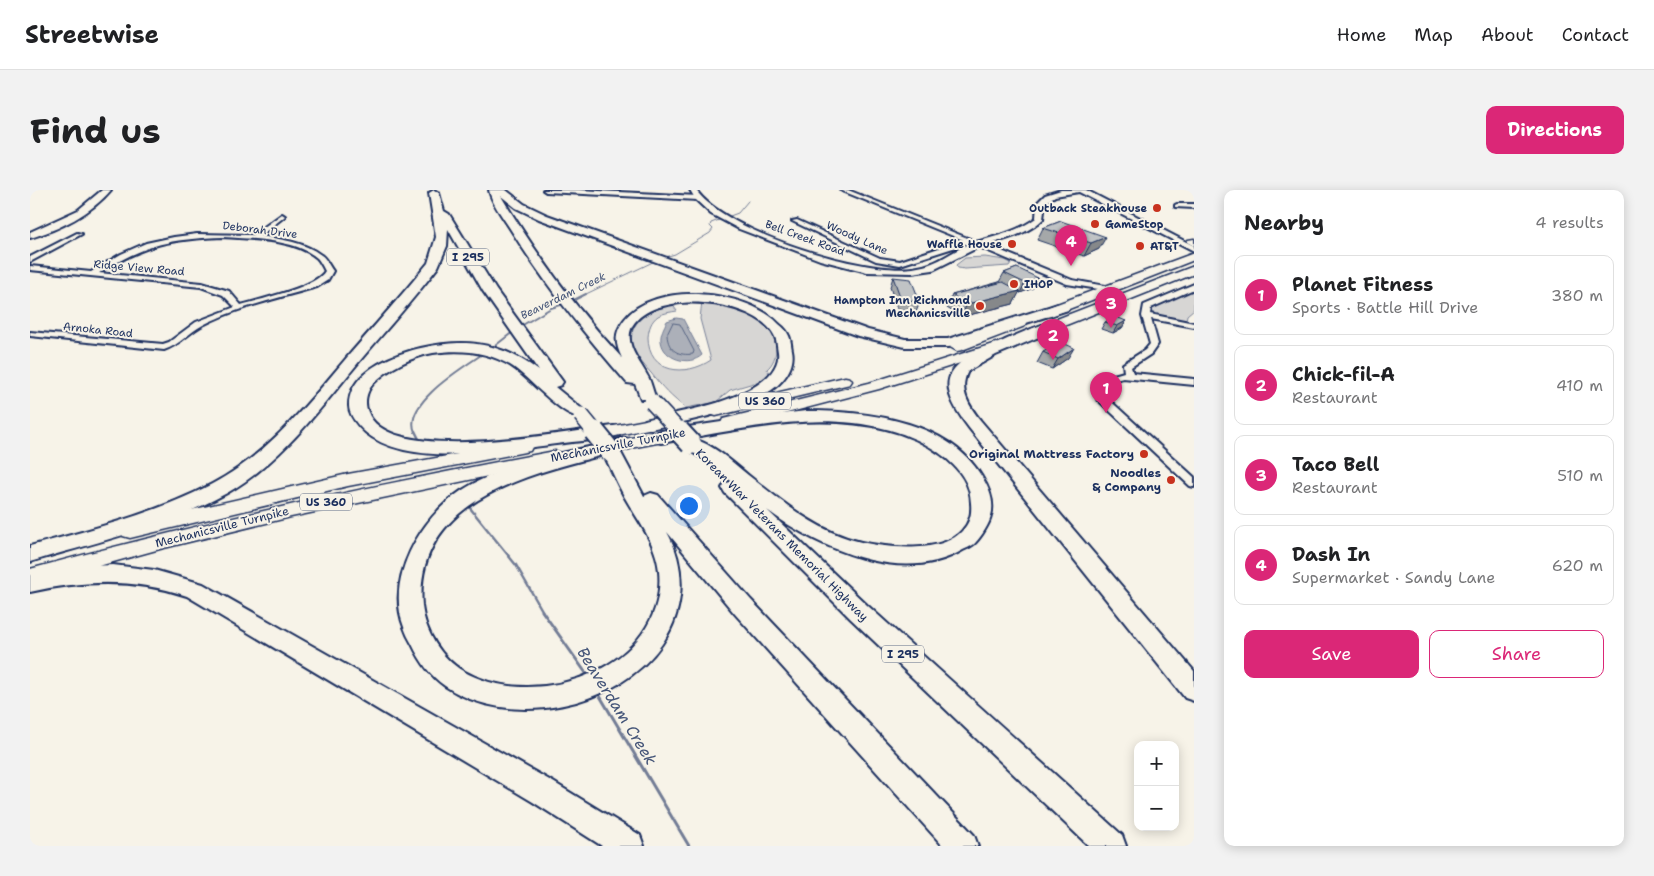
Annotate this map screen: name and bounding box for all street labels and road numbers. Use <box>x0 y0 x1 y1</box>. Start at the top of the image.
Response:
street label: Bell Creek Road <box>763 217 847 259</box>
street label: Deborah Drive <box>222 218 298 242</box>
street label: Woody Lane <box>824 218 890 258</box>
road number: I 295 <box>447 248 489 266</box>
street label: Ridge View Road <box>93 257 185 279</box>
street label: Arnoka Road <box>62 319 134 341</box>
road number: US 360 <box>739 392 791 410</box>
street label: Mechanicsville Turnpike <box>549 424 687 466</box>
street label: Korean War Veterans Memorial Highway <box>692 445 872 625</box>
road number: US 360 <box>300 494 352 510</box>
street label: Mechanicsville Turnpike <box>154 503 291 551</box>
road number: I 295 <box>882 646 924 662</box>

